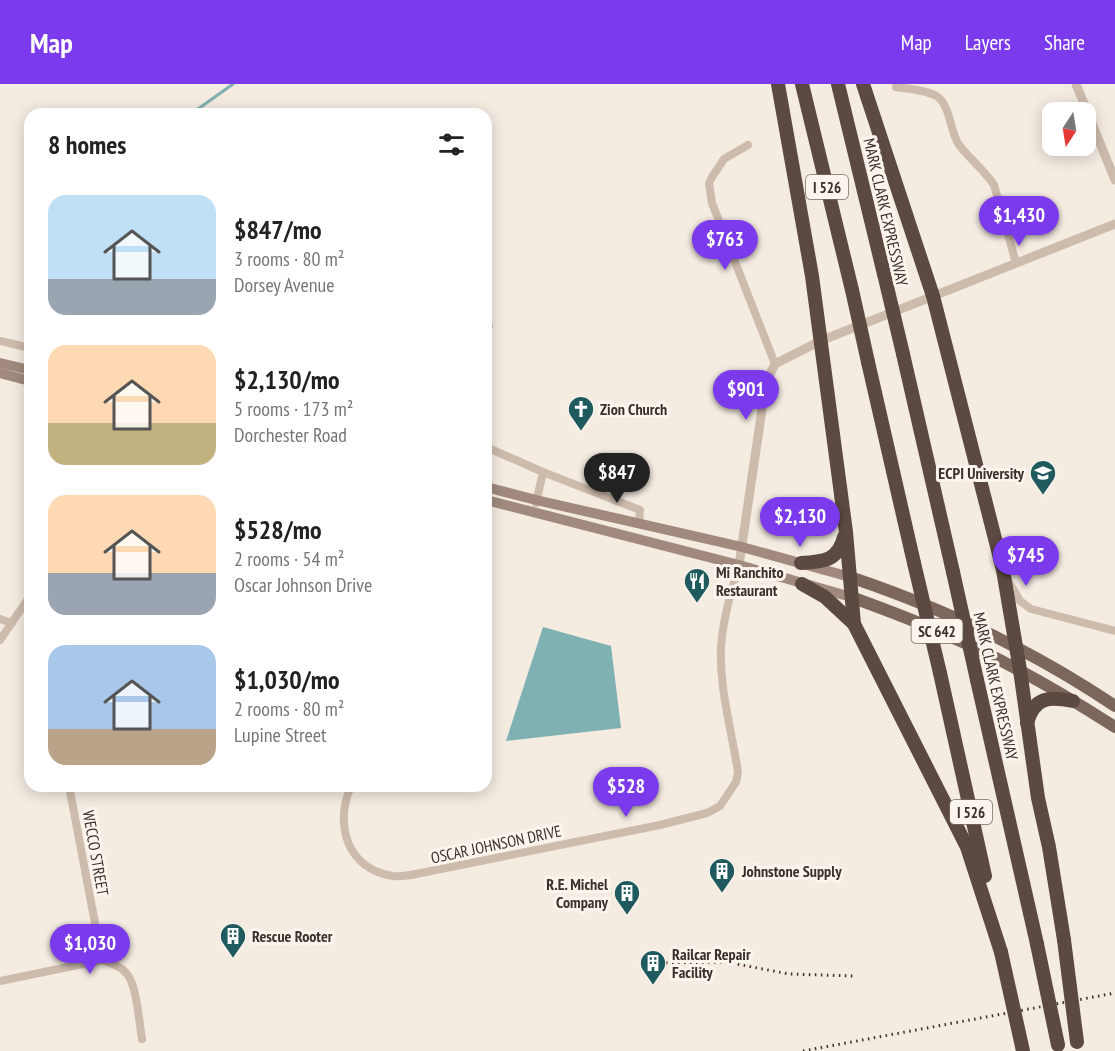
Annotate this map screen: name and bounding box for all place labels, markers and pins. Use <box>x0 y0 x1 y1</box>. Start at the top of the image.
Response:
pin: $1,430 <box>970 196 1068 247</box>
pin: $763 <box>689 220 761 271</box>
pin: $901 <box>710 370 782 421</box>
church icon: Zion Church <box>566 394 596 432</box>
place label: Zion Church <box>600 399 667 419</box>
pin: $847 <box>581 453 653 504</box>
school or university icon: ECPI University <box>1028 458 1058 496</box>
place label: ECPI University <box>938 463 1025 483</box>
pin: $2,130 <box>751 497 849 548</box>
pin: $745 <box>990 536 1062 587</box>
place label: Mi Ranchito Restaurant <box>716 562 784 600</box>
restaurant icon: Mi Ranchito Restaurant <box>682 566 712 604</box>
pin: $528 <box>590 767 662 818</box>
building icon: Johnstone Supply <box>707 856 737 894</box>
place label: Johnstone Supply <box>741 861 842 881</box>
place label: R.E. Michel Company <box>546 874 609 912</box>
building icon: R.E. Michel Company <box>612 878 642 916</box>
building icon: Rescue Rooter <box>218 921 248 959</box>
pin: $1,030 <box>41 924 139 975</box>
place label: Rescue Rooter <box>252 926 333 946</box>
place label: Railcar Repair Facility <box>672 944 751 982</box>
building icon: Railcar Repair Facility <box>638 948 668 986</box>

